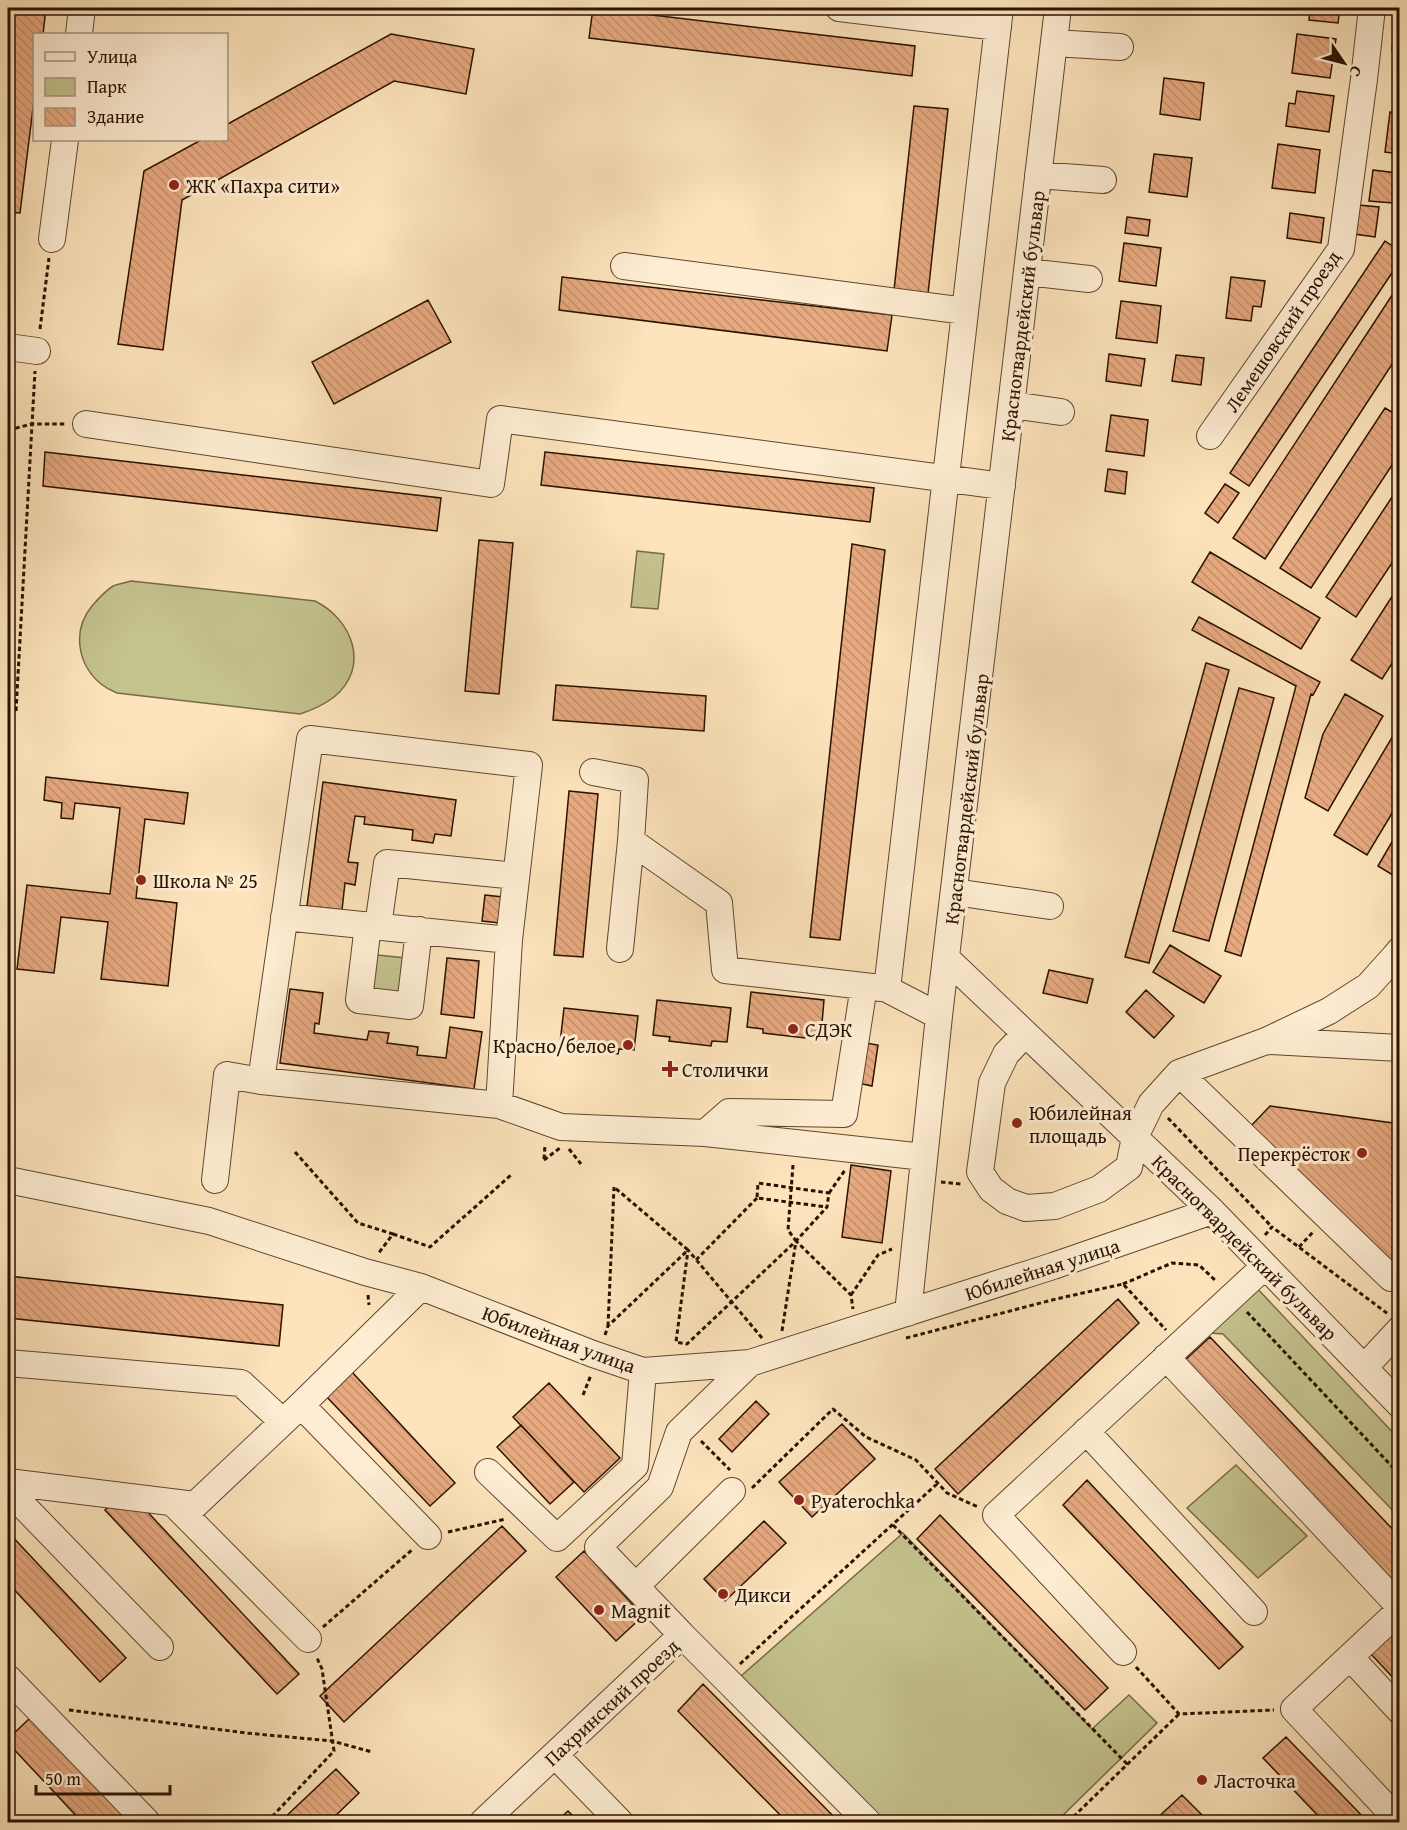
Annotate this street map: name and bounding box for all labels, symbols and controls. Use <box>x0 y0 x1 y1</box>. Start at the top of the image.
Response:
legend <box>33 33 228 141</box>
north arrow <box>1314 33 1374 93</box>
text: Улица <box>87 43 138 70</box>
text: С <box>1344 61 1369 82</box>
text: Парк <box>87 73 127 100</box>
text: Здание <box>87 103 144 130</box>
place label: ЖК «Пахра сити» <box>185 171 340 200</box>
marker: ЖК «Пахра сити» <box>167 178 181 192</box>
street label: Красногвардейский бульвар <box>992 189 1052 443</box>
street label: Лемешовский проезд <box>1217 244 1347 418</box>
street label: Красногвардейский бульвар <box>936 672 996 926</box>
place label: Школа № 25 <box>153 866 258 895</box>
marker: Школа № 25 <box>134 873 148 887</box>
place label: СДЭК <box>805 1015 853 1044</box>
marker: СДЭК <box>786 1022 800 1036</box>
place label: Красно/белое <box>493 1031 616 1060</box>
marker: Красно/белое <box>621 1038 635 1052</box>
place label: Столички <box>682 1055 769 1084</box>
marker: Столички <box>663 1062 677 1076</box>
place label: Юбилейная площадь <box>1029 1098 1132 1150</box>
marker: Юбилейная площадь <box>1010 1116 1024 1130</box>
place label: Перекрёсток <box>1238 1139 1351 1168</box>
marker: Перекрёсток <box>1355 1146 1369 1160</box>
street label: Красногвардейский бульвар <box>1146 1148 1345 1347</box>
street label: Юбилейная улица <box>961 1230 1124 1308</box>
street label: Юбилейная улица <box>478 1298 640 1380</box>
place label: Pyaterochka <box>811 1486 915 1515</box>
marker: Pyaterochka <box>792 1493 806 1507</box>
place label: Дикси <box>734 1580 791 1609</box>
marker: Дикси <box>716 1587 730 1601</box>
place label: Magnit <box>611 1596 671 1625</box>
marker: Magnit <box>592 1603 606 1617</box>
street label: Пахринский проезд <box>537 1631 685 1772</box>
scale bar <box>36 1758 170 1796</box>
text: 50 m <box>45 1765 81 1792</box>
place label: Ласточка <box>1214 1766 1296 1795</box>
marker: Ласточка <box>1195 1773 1209 1787</box>

